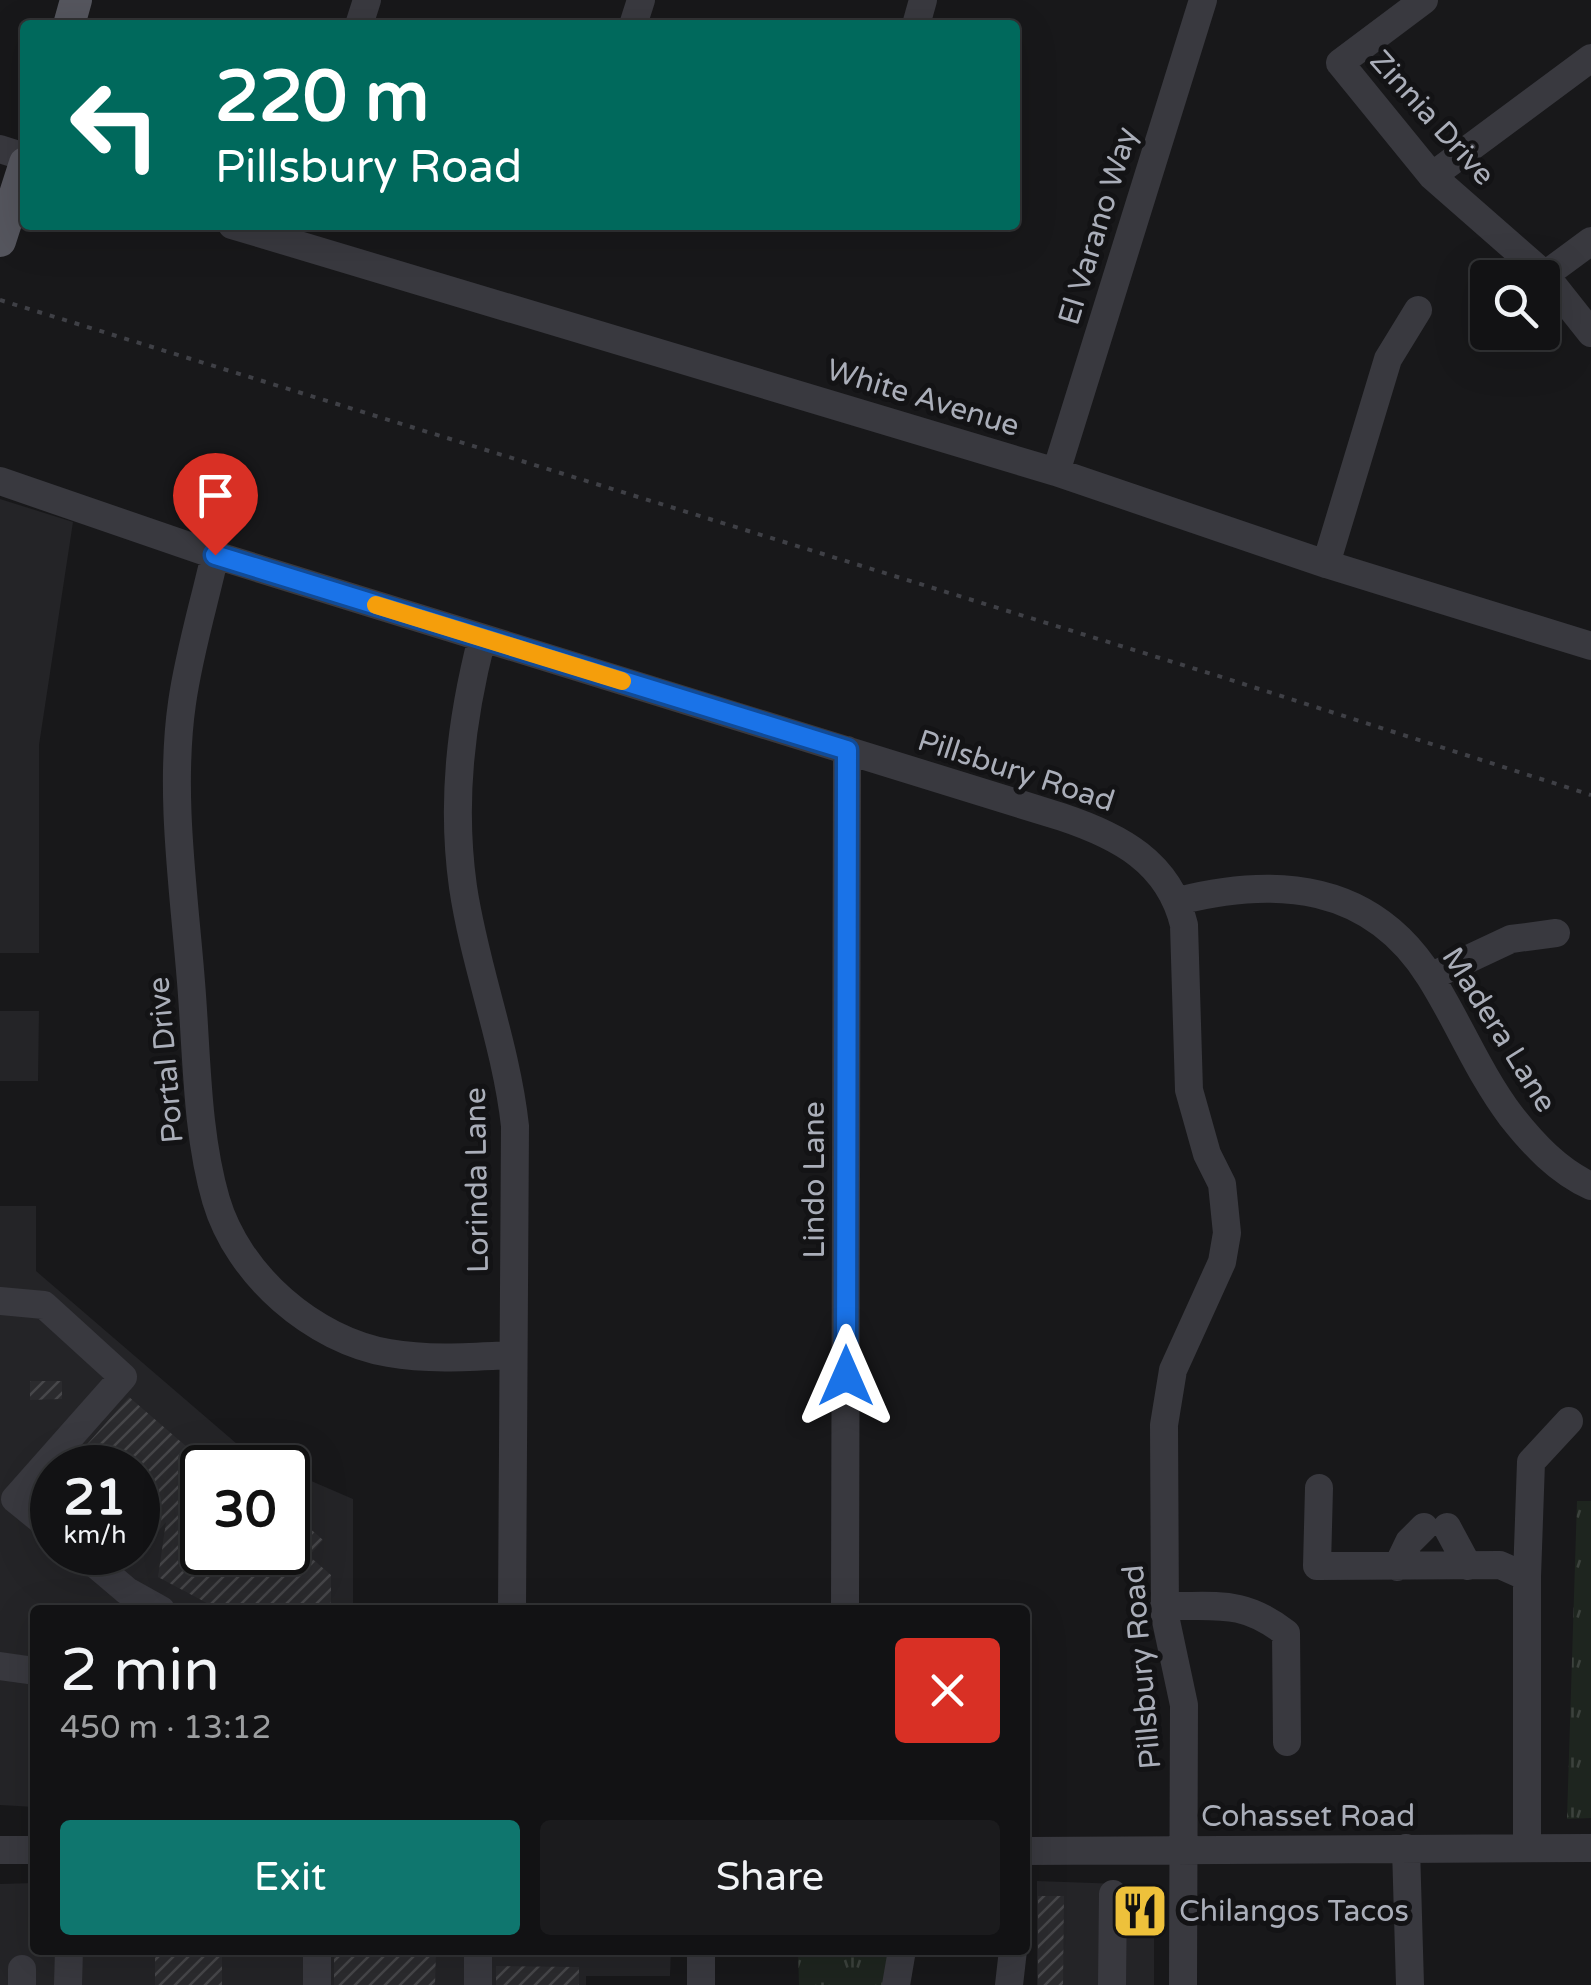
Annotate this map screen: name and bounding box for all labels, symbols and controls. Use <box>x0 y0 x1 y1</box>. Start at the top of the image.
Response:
street label: Zinnia Drive <box>1362 43 1502 193</box>
text: 220 m <box>215 56 429 140</box>
icon: left <box>50 60 180 190</box>
street label: El Varano Way <box>1050 123 1146 329</box>
text: Pillsbury Road <box>215 141 522 195</box>
map controls <box>1470 260 1560 350</box>
button: search <box>1470 260 1560 350</box>
street label: White Avenue <box>822 351 1024 445</box>
pin <box>173 453 258 556</box>
icon: arrive <box>188 468 243 523</box>
street label: Pillsbury Road <box>913 722 1119 820</box>
street label: Madera Lane <box>1434 941 1564 1119</box>
street label: Portal Drive <box>140 975 192 1145</box>
street label: Lorinda Lane <box>457 1087 497 1273</box>
street label: Lindo Lane <box>796 1101 833 1259</box>
position arrow <box>794 1324 898 1428</box>
speed limit sign: 30 <box>180 1445 310 1575</box>
text: 21 <box>64 1468 126 1528</box>
text: km/h <box>64 1520 126 1550</box>
street label: Pillsbury Road <box>1115 1563 1169 1771</box>
text: 2 min <box>60 1635 220 1707</box>
button: close <box>895 1638 1000 1743</box>
text: 450 m · 13:12 <box>60 1709 272 1747</box>
street label: Cohasset Road <box>1201 1798 1415 1835</box>
button: Exit <box>60 1820 520 1935</box>
button: Share <box>540 1820 1000 1935</box>
restaurant icon: Chilangos Tacos <box>1110 1881 1170 1941</box>
place label: Chilangos Tacos <box>1179 1893 1409 1930</box>

